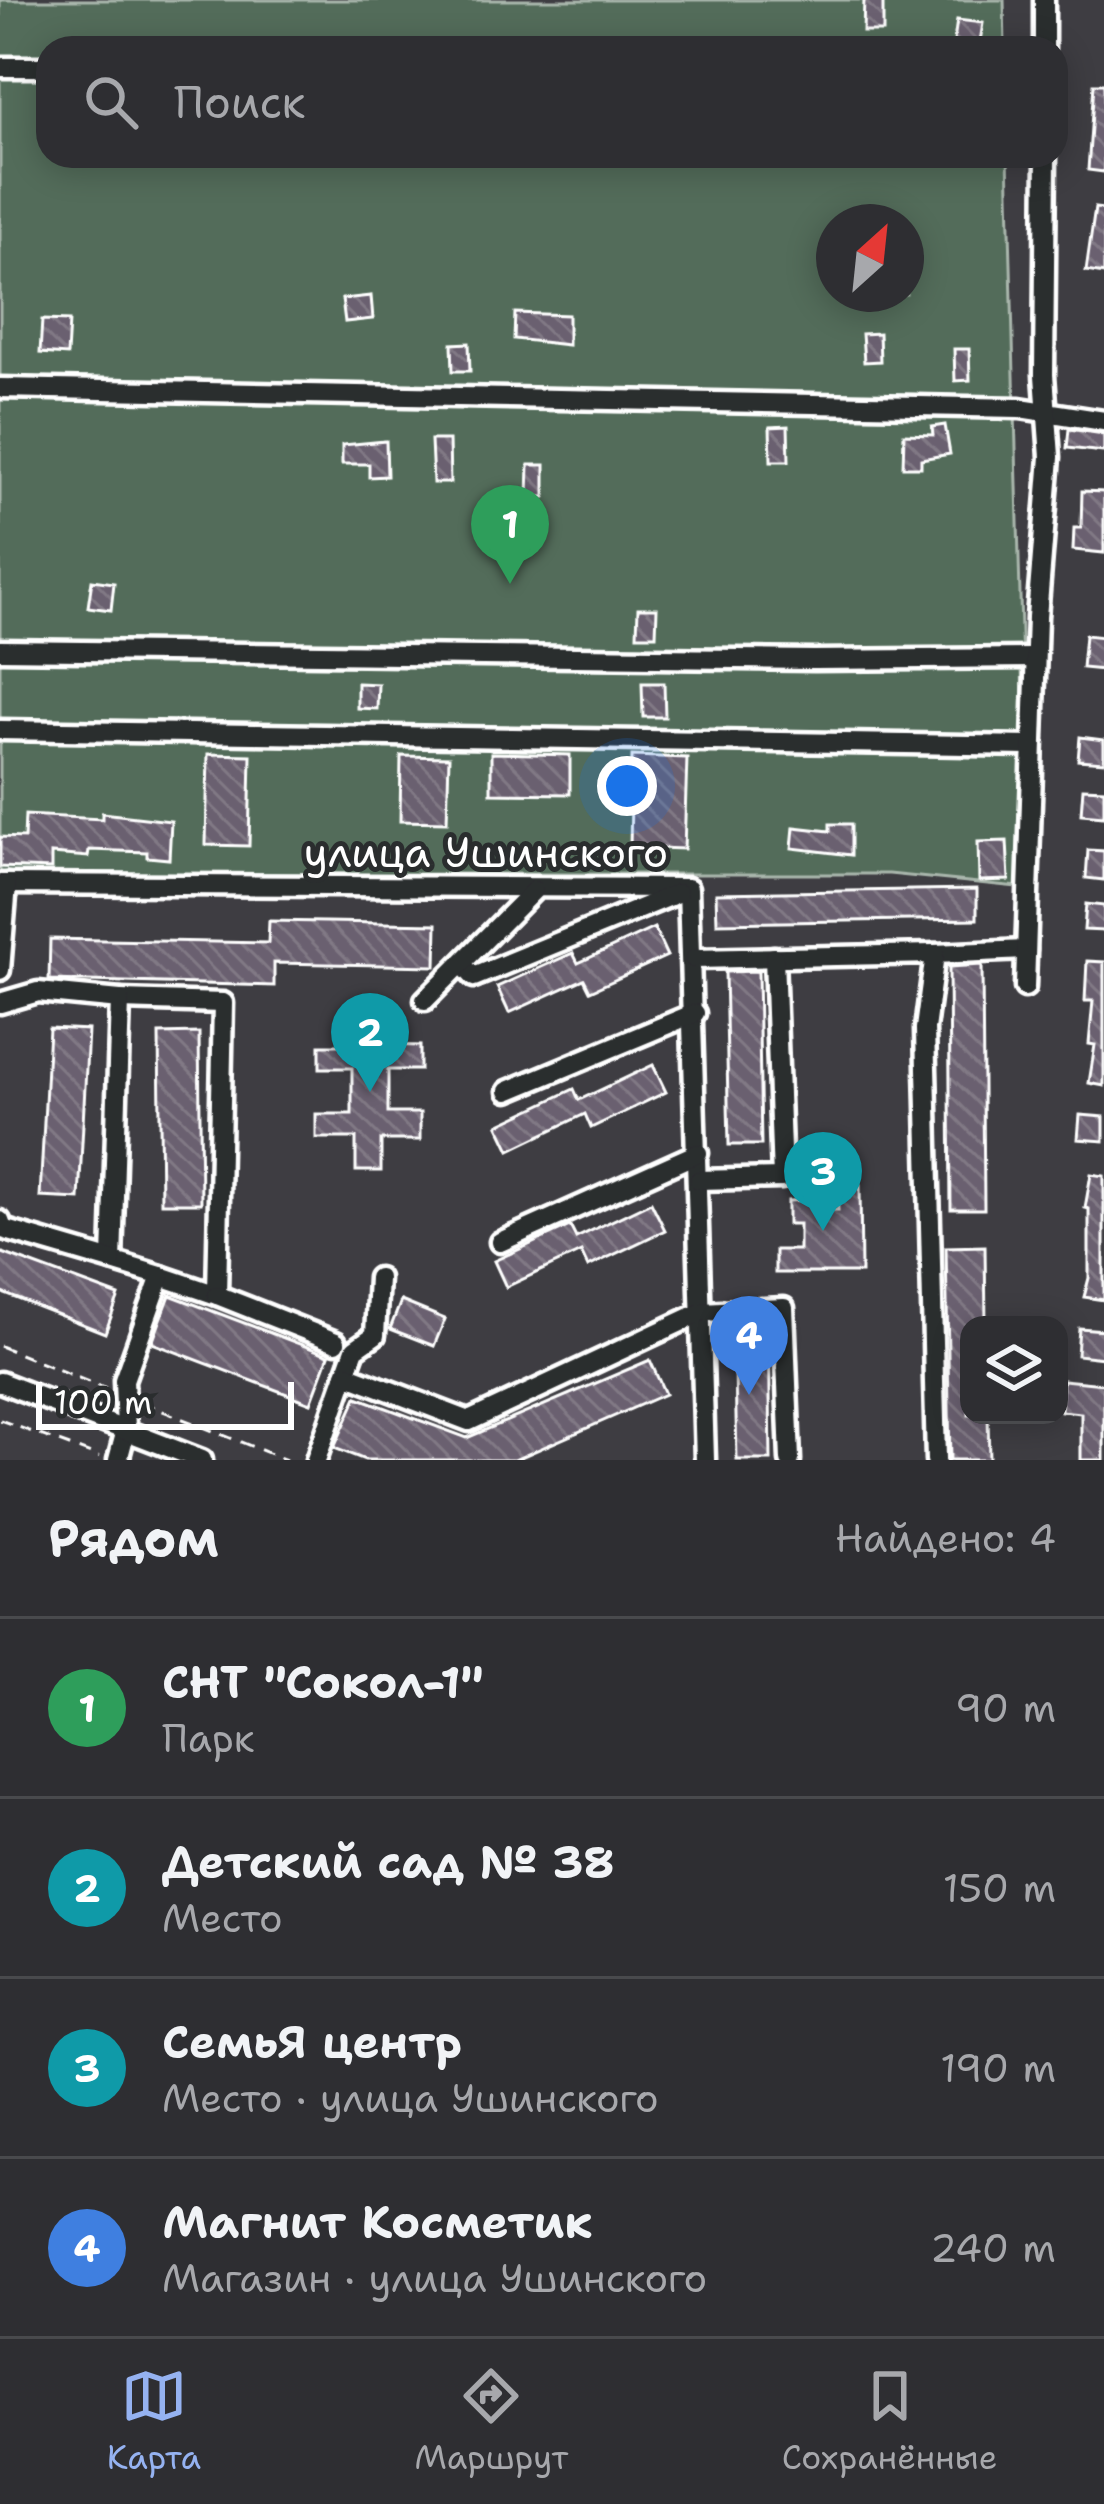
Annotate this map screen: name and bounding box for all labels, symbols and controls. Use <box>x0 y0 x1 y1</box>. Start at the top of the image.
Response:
search box <box>36 36 1068 168</box>
icon: search <box>78 69 144 135</box>
text: Поиск <box>174 72 305 132</box>
north arrow <box>816 204 924 312</box>
pin: 1 <box>471 485 549 584</box>
your location <box>597 756 657 816</box>
street label: улица Ушинского <box>304 824 668 880</box>
pin: 2 <box>331 993 409 1092</box>
pin: 3 <box>784 1132 862 1231</box>
pin: 4 <box>710 1296 788 1395</box>
map controls <box>960 1316 1068 1424</box>
button: layers <box>960 1316 1068 1424</box>
scale bar <box>36 1376 294 1429</box>
text: 100 m <box>54 1380 153 1425</box>
text: Рядом <box>48 1504 219 1572</box>
text: Найдено: 4 <box>835 1512 1056 1564</box>
text: СНТ "Сокол-1" <box>162 1652 484 1712</box>
text: 1 <box>78 1682 96 1734</box>
text: 90 m <box>955 1682 1056 1734</box>
text: Парк <box>162 1712 255 1764</box>
text: Детский сад № 38 <box>162 1832 615 1892</box>
text: 2 <box>73 1862 101 1914</box>
text: 150 m <box>943 1862 1056 1914</box>
text: Место <box>162 1892 283 1944</box>
text: СемьЯ центр <box>162 2012 462 2072</box>
text: 3 <box>73 2042 101 2094</box>
text: 190 m <box>940 2042 1056 2094</box>
text: Место · улица Ушинского <box>162 2072 659 2124</box>
text: Магнит Косметик <box>162 2192 593 2252</box>
text: 4 <box>73 2222 101 2274</box>
text: 240 m <box>930 2222 1056 2274</box>
text: Магазин · улица Ушинского <box>162 2252 707 2304</box>
tab: Карта <box>107 2363 201 2480</box>
tab: Маршрут <box>414 2363 568 2480</box>
tab: Сохранённые <box>782 2363 997 2480</box>

